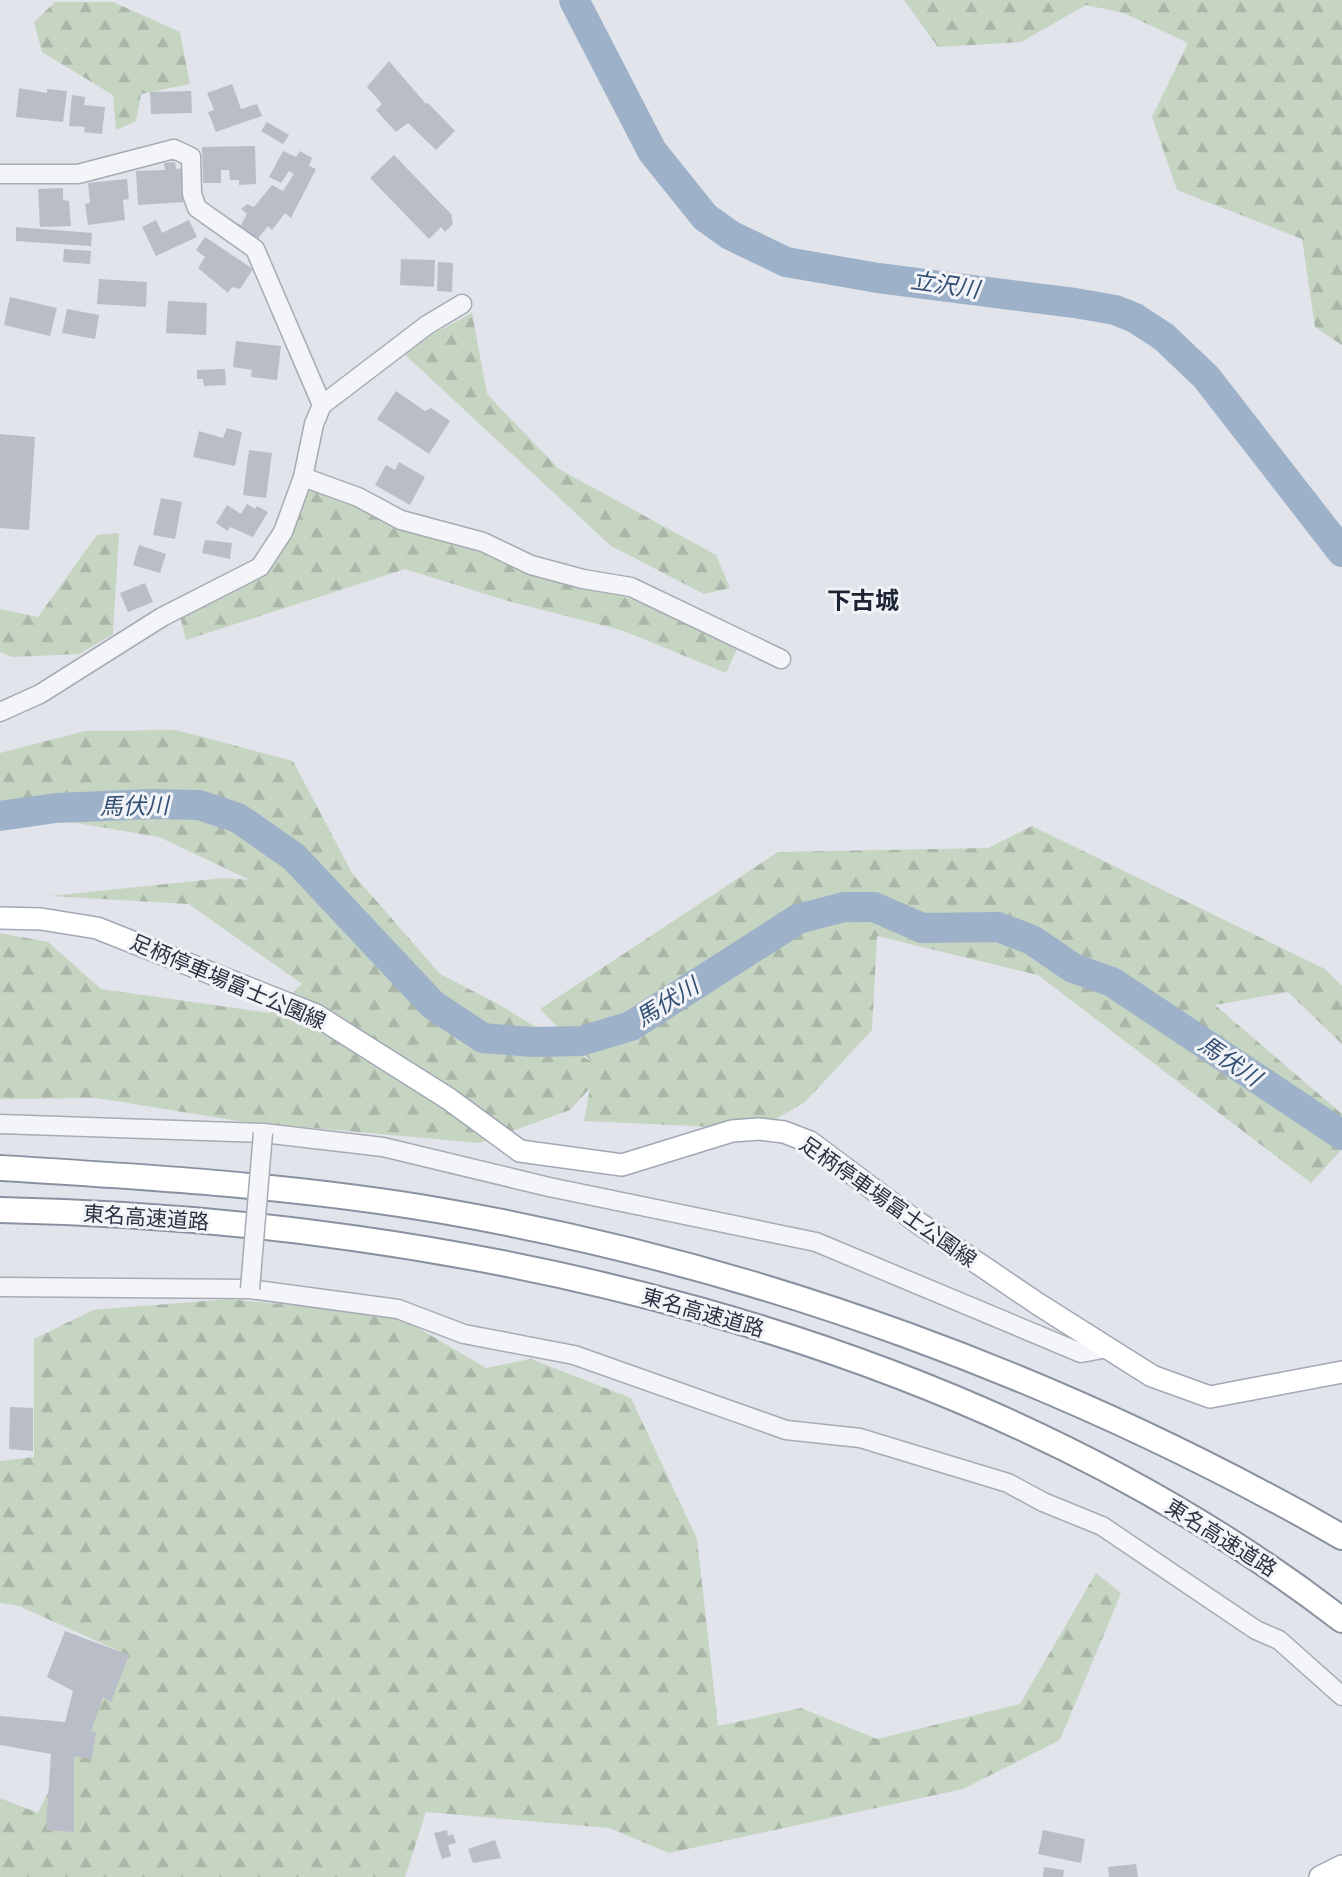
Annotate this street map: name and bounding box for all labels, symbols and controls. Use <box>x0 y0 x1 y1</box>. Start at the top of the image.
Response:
water label: 立沢川 <box>909 267 984 303</box>
district label: 下古城 <box>827 587 899 615</box>
water label: 馬伏川 <box>99 792 172 820</box>
street label: 足柄停車場富士公園線 <box>127 930 329 1034</box>
water label: 馬伏川 <box>631 971 706 1031</box>
water label: 馬伏川 <box>1194 1031 1268 1093</box>
street label: 足柄停車場富士公園線 <box>795 1132 981 1272</box>
street label: 東名高速道路 <box>82 1202 210 1234</box>
street label: 東名高速道路 <box>639 1284 767 1342</box>
street label: 東名高速道路 <box>1161 1494 1281 1582</box>

